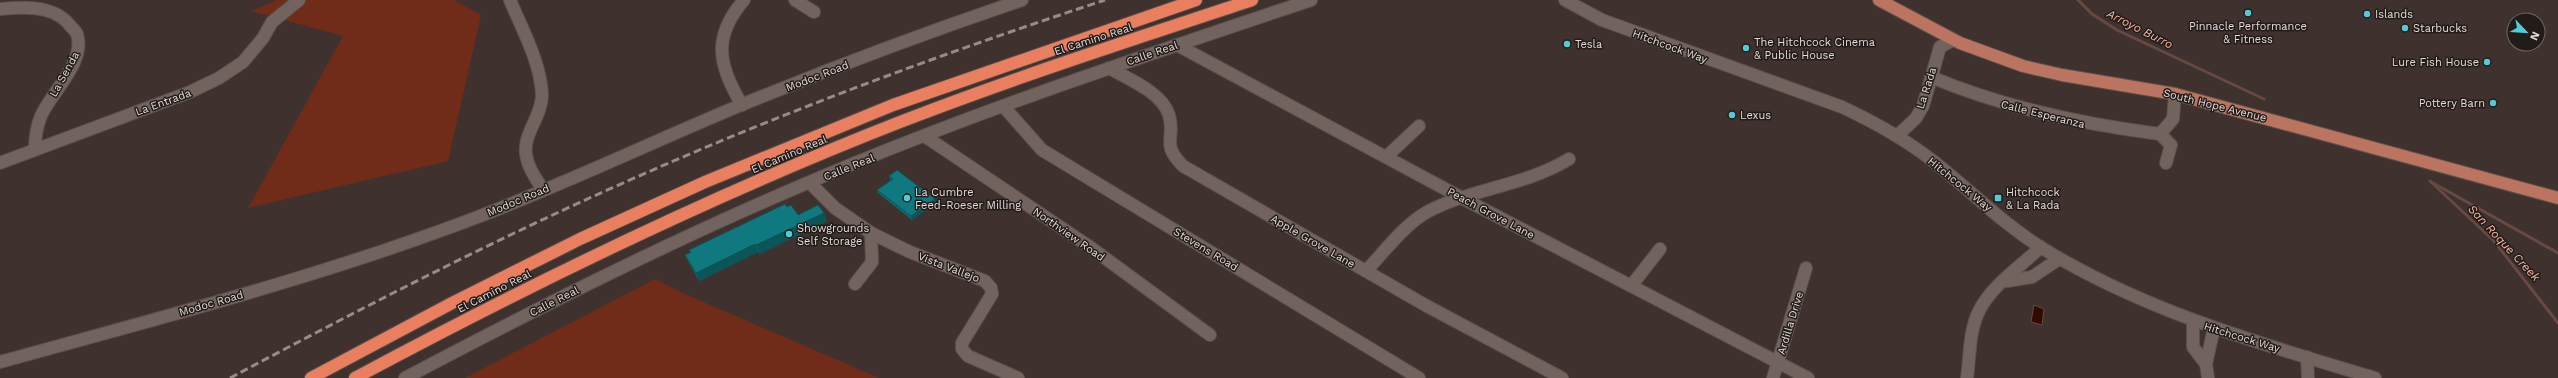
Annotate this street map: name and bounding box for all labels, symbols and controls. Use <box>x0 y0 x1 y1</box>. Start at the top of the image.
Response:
water label: Arroyo Burro <box>2104 6 2175 52</box>
marker: Pinnacle Performance & Fitness <box>2243 8 2253 18</box>
place label: Islands <box>2375 8 2413 21</box>
marker: Islands <box>2362 9 2372 19</box>
north arrow <box>2506 12 2546 52</box>
place label: Pinnacle Performance & Fitness <box>2189 20 2307 46</box>
street label: El Camino Real <box>1053 21 1134 58</box>
place label: Starbucks <box>2413 22 2467 35</box>
marker: Starbucks <box>2400 23 2410 33</box>
street label: Hitchcock Way <box>1631 27 1709 66</box>
text: N <box>2527 30 2542 42</box>
place label: The Hitchcock Cinema & Public House <box>1754 36 1875 62</box>
street label: Calle Real <box>1125 38 1180 68</box>
place label: Tesla <box>1575 38 1602 51</box>
marker: Tesla <box>1562 39 1572 49</box>
marker: The Hitchcock Cinema & Public House <box>1741 43 1751 53</box>
street label: La Senda <box>47 49 82 99</box>
place label: Lure Fish House <box>2392 56 2479 69</box>
marker: Lure Fish House <box>2482 57 2492 67</box>
street label: Modoc Road <box>784 59 850 94</box>
street label: La Rada <box>1914 66 1939 111</box>
street label: La Entrada <box>134 86 193 119</box>
street label: South Hope Avenue <box>2162 86 2268 125</box>
place label: Pottery Barn <box>2419 97 2485 110</box>
street label: Calle Esperanza <box>2000 98 2086 131</box>
marker: Pottery Barn <box>2488 98 2498 108</box>
place label: Lexus <box>1740 109 1771 122</box>
marker: Lexus <box>1727 110 1737 120</box>
street label: El Camino Real <box>749 132 830 176</box>
street label: Calle Real <box>822 151 877 184</box>
street label: Hitchcock Way <box>1925 155 1995 214</box>
street label: Modoc Road <box>485 182 551 219</box>
street label: Peach Grove Lane <box>1445 185 1536 242</box>
place label: La Cumbre Feed-Roeser Milling <box>915 186 1021 212</box>
place label: Hitchcock & La Rada <box>2006 186 2060 212</box>
marker: La Cumbre Feed-Roeser Milling <box>902 193 912 203</box>
marker: Hitchcock & La Rada <box>1993 193 2003 203</box>
water label: San Roque Creek <box>2465 202 2543 284</box>
street label: Northview Road <box>1030 205 1107 264</box>
street label: Apple Grove Lane <box>1268 212 1357 271</box>
place label: Showgrounds Self Storage <box>797 222 870 248</box>
street label: Stevens Road <box>1171 225 1240 274</box>
marker: Showgrounds Self Storage <box>784 229 794 239</box>
street label: Vista Vallejo <box>916 250 982 285</box>
street label: El Camino Real <box>455 267 534 316</box>
street label: Calle Real <box>527 283 582 319</box>
street label: Modoc Road <box>178 288 245 319</box>
street label: Ardilla Drive <box>1775 290 1806 356</box>
street label: Hitchcock Way <box>2202 320 2282 355</box>

